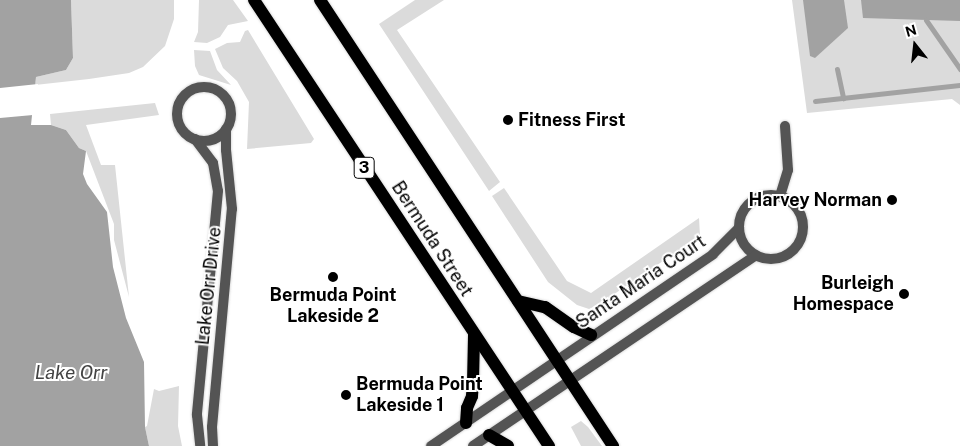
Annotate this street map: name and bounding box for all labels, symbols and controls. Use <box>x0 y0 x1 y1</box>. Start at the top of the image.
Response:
north arrow <box>890 20 940 70</box>
text: N <box>903 21 918 40</box>
place label: Fitness First <box>518 109 626 131</box>
marker: Fitness First <box>502 114 514 126</box>
road number: 3 <box>353 154 375 182</box>
street label: Bermuda Street <box>387 177 477 301</box>
place label: Harvey Norman <box>748 189 882 211</box>
marker: Harvey Norman <box>886 194 898 206</box>
street label: Lake Orr Drive <box>192 226 226 346</box>
street label: Santa Maria Court <box>572 231 710 333</box>
marker: Bermuda Point Lakeside 2 <box>327 271 339 283</box>
place label: Burleigh Homespace <box>793 273 894 316</box>
place label: Bermuda Point Lakeside 2 <box>270 285 396 328</box>
marker: Burleigh Homespace <box>898 288 910 300</box>
water label: Lake Orr <box>35 362 107 384</box>
place label: Bermuda Point Lakeside 1 <box>356 374 483 416</box>
marker: Bermuda Point Lakeside 1 <box>340 389 352 401</box>

